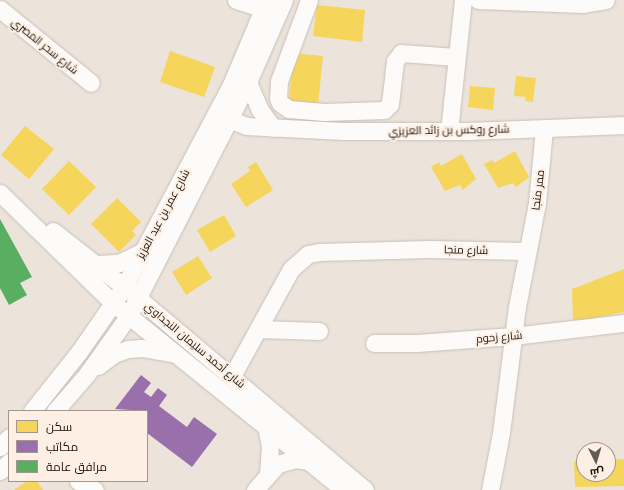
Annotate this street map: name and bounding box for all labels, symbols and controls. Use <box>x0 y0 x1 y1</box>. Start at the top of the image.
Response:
street label: شارع سحر المصري <box>9 15 81 77</box>
street label: شارع روكس بن زائد العزيزي <box>388 122 510 138</box>
street label: شارع عمر بن عبد العزيز <box>134 167 192 261</box>
street label: ممر منجا <box>529 169 547 211</box>
street label: شارع منجا <box>444 243 488 257</box>
street label: شارع أحمد سليمان النجداوي <box>142 299 248 391</box>
street label: شارع زحوم <box>475 328 523 346</box>
legend <box>8 410 148 482</box>
text: سكن <box>46 418 72 435</box>
text: مكاتب <box>46 438 78 455</box>
north arrow <box>576 442 616 482</box>
text: مرافق عامة <box>46 458 107 475</box>
text: ش <box>589 464 605 482</box>

